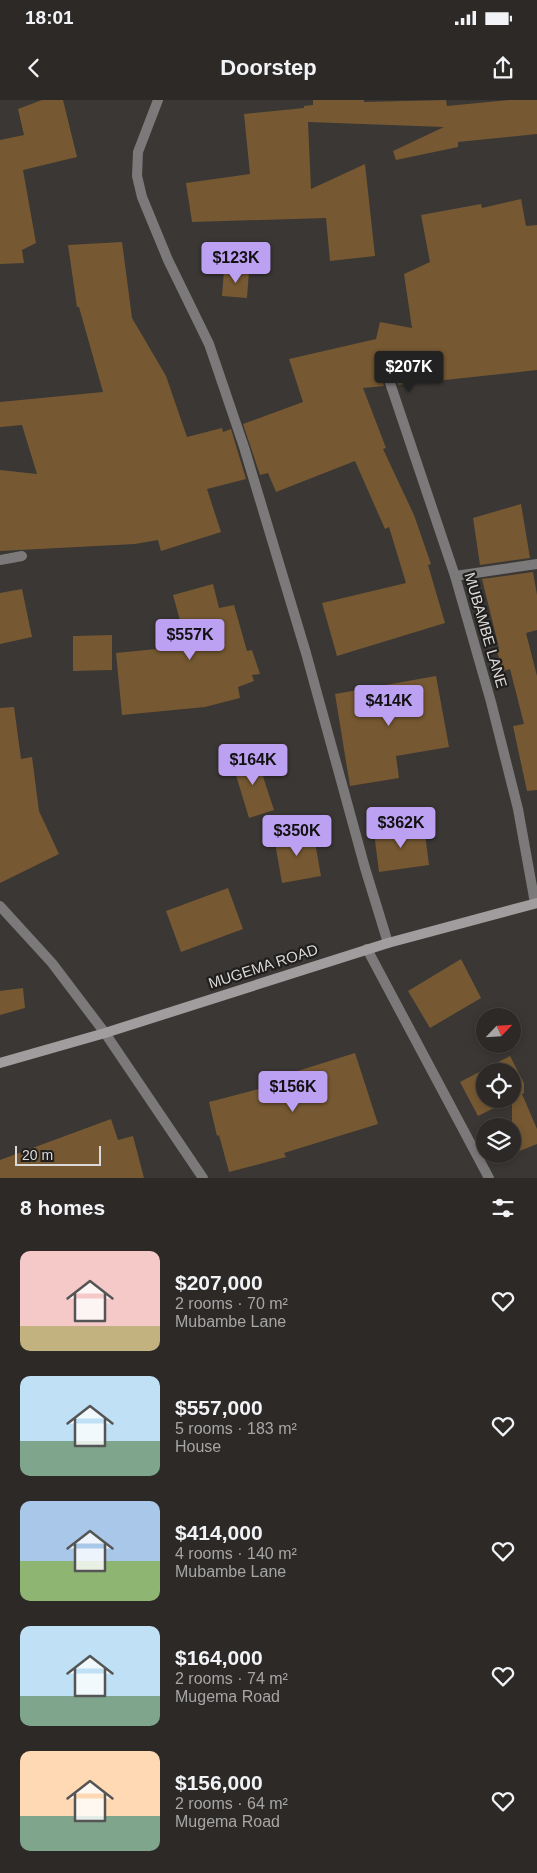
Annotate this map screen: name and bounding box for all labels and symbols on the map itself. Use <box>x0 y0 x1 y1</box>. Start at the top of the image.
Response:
pin: $123K <box>201 242 271 284</box>
pin: $207K <box>374 350 444 393</box>
street label: MUBAMBE LANE <box>461 570 511 690</box>
pin: $557K <box>155 618 225 661</box>
pin: $414K <box>354 684 424 727</box>
pin: $164K <box>218 744 288 786</box>
pin: $362K <box>366 806 436 849</box>
pin: $350K <box>262 814 332 857</box>
street label: MUGEMA ROAD <box>206 940 320 992</box>
north arrow <box>476 1008 521 1052</box>
pin: $156K <box>258 1070 328 1113</box>
scale bar <box>15 1143 101 1166</box>

